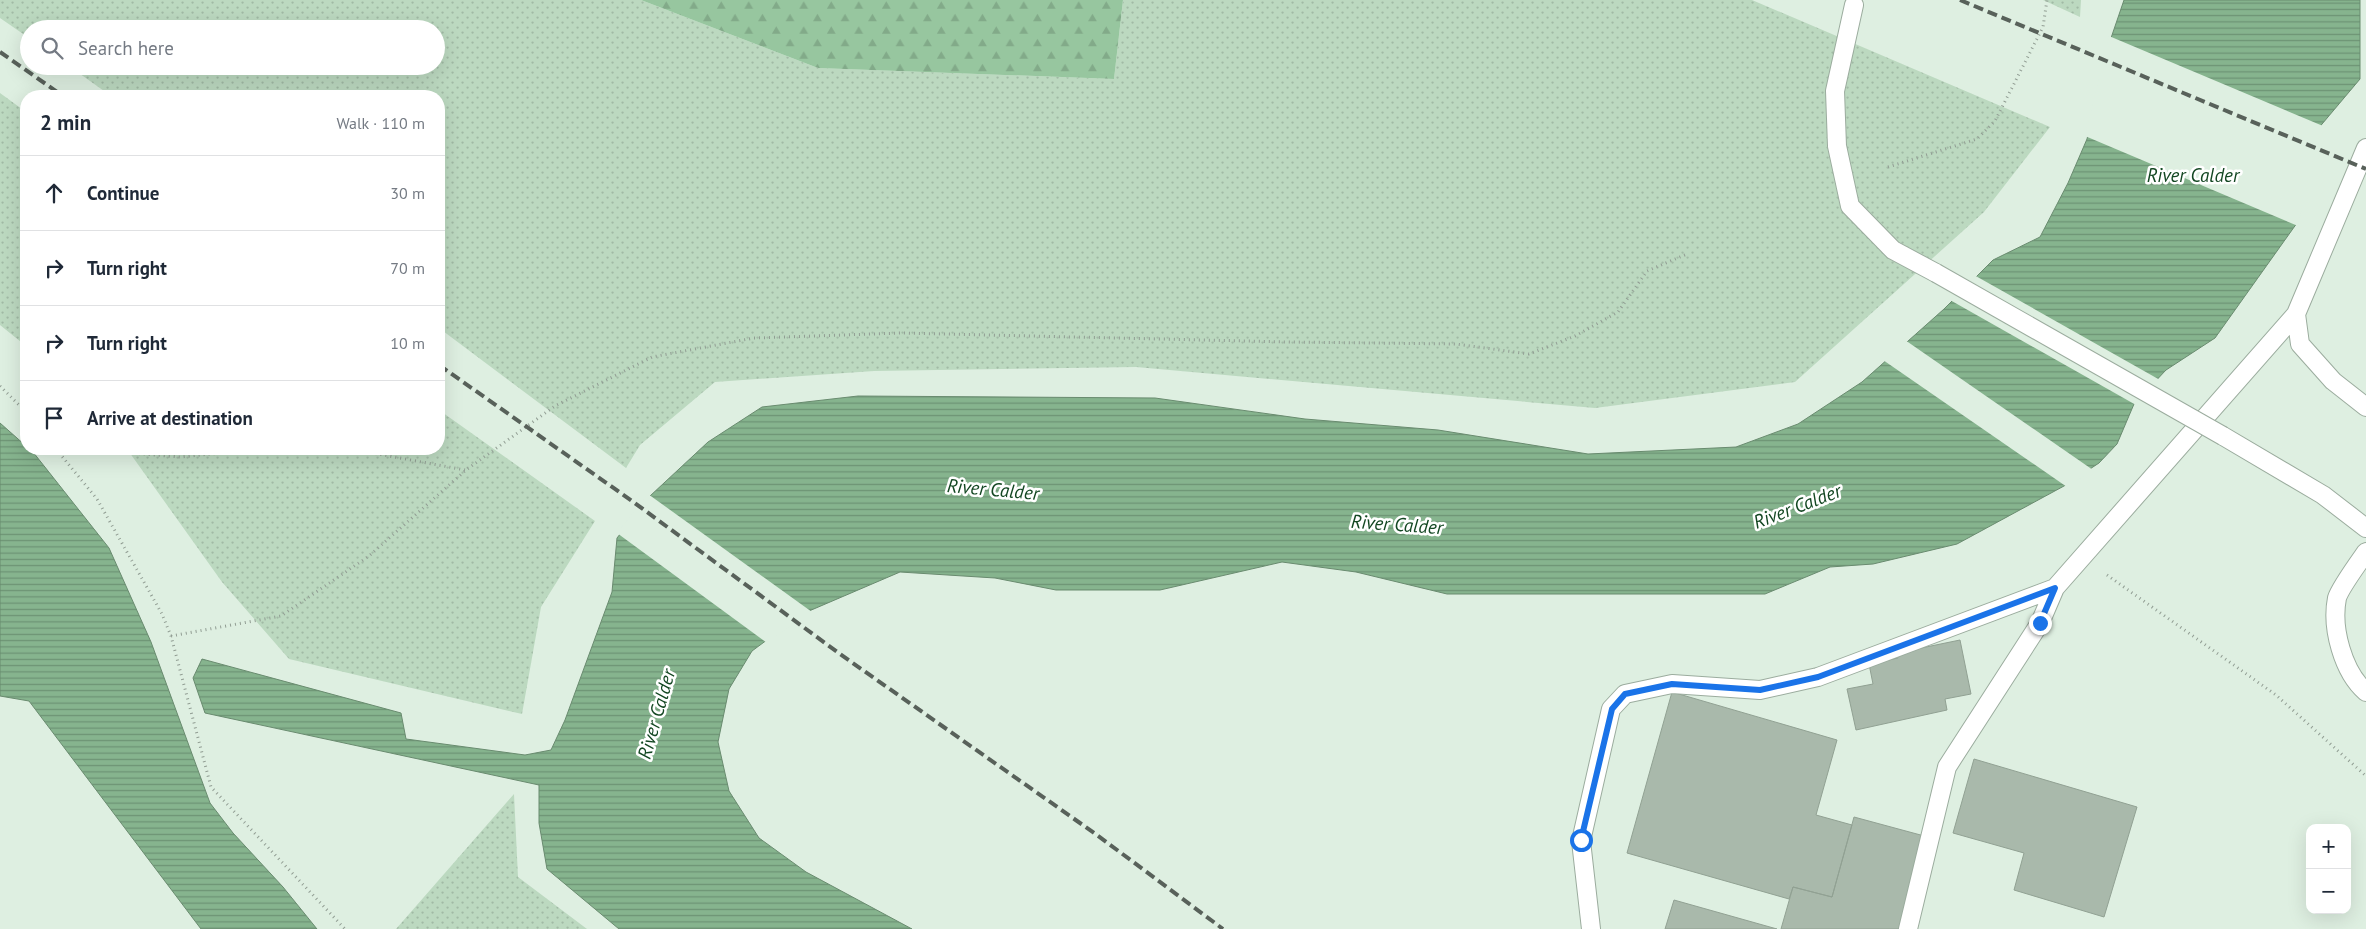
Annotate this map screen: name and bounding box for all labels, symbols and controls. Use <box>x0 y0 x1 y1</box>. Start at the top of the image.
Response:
search box <box>20 20 445 75</box>
icon: search <box>38 34 66 62</box>
text: Search here <box>78 36 174 60</box>
text: 2 min <box>40 109 91 136</box>
text: Walk · 110 m <box>336 113 425 133</box>
water label: River Calder <box>2147 163 2241 187</box>
icon: ahead <box>40 179 68 207</box>
text: Continue <box>87 181 159 205</box>
text: 30 m <box>390 183 425 203</box>
icon: right <box>40 254 68 282</box>
text: Turn right <box>87 256 167 280</box>
text: 70 m <box>390 258 425 278</box>
icon: right <box>40 329 68 357</box>
text: Turn right <box>87 331 167 355</box>
text: 10 m <box>390 333 425 353</box>
icon: arrive <box>40 404 68 432</box>
text: Arrive at destination <box>87 406 253 430</box>
water label: River Calder <box>946 473 1042 505</box>
water label: River Calder <box>1750 478 1846 534</box>
water label: River Calder <box>1350 509 1446 539</box>
route end <box>2029 612 2052 635</box>
water label: River Calder <box>632 665 681 762</box>
map controls <box>2306 824 2351 914</box>
button: + <box>2306 824 2351 869</box>
route start <box>1570 829 1593 852</box>
button: − <box>2306 869 2351 914</box>

